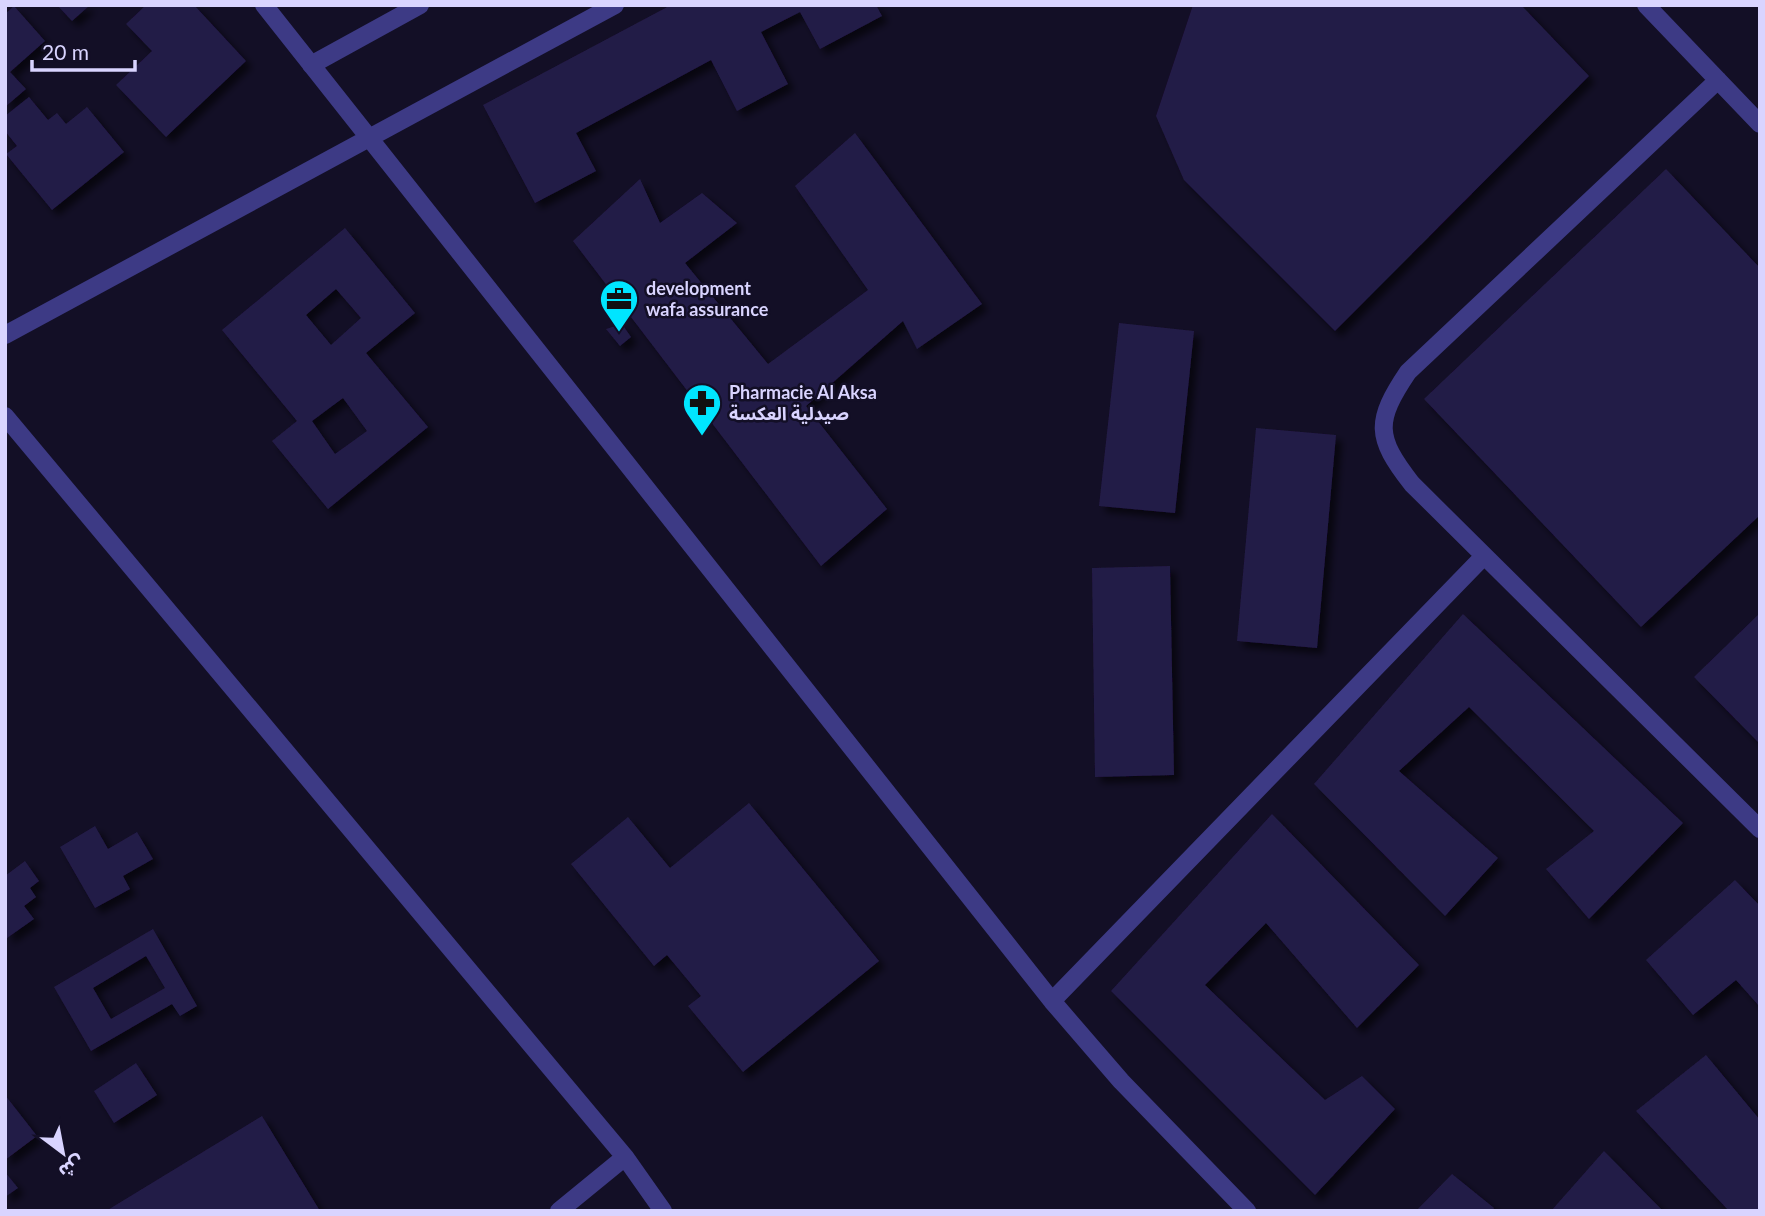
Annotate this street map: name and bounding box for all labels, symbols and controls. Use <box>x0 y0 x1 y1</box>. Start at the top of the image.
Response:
scale bar <box>32 28 135 72</box>
text: 20 m <box>42 39 89 64</box>
place label: development wafa assurance <box>646 277 769 320</box>
office icon: development wafa assurance <box>598 278 640 333</box>
place label: Pharmacie Al Aksa صيدلية العكسة <box>729 381 877 424</box>
pharmacy icon: Pharmacie Al Aksa صيدلية العكسة <box>681 382 723 437</box>
north arrow <box>28 1118 98 1188</box>
text: ش <box>55 1151 89 1184</box>

